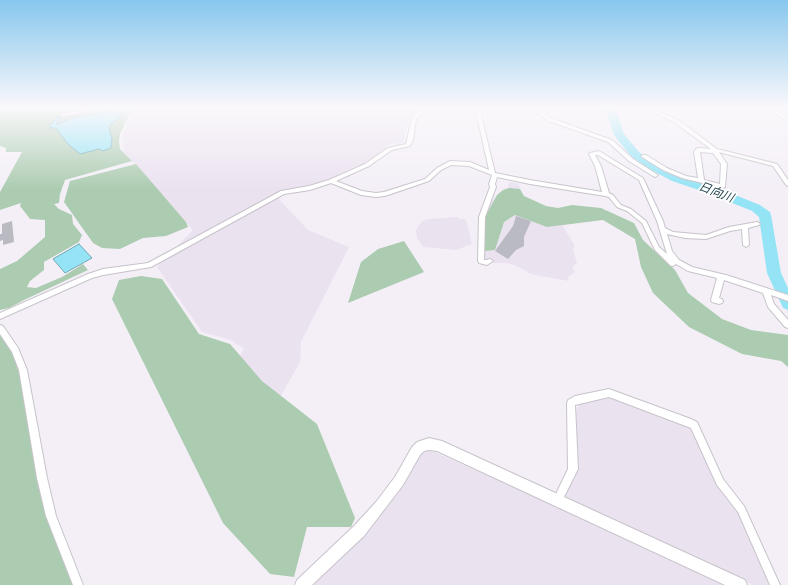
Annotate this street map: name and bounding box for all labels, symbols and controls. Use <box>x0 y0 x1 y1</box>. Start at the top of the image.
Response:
water label: 日向川 <box>697 180 735 206</box>

